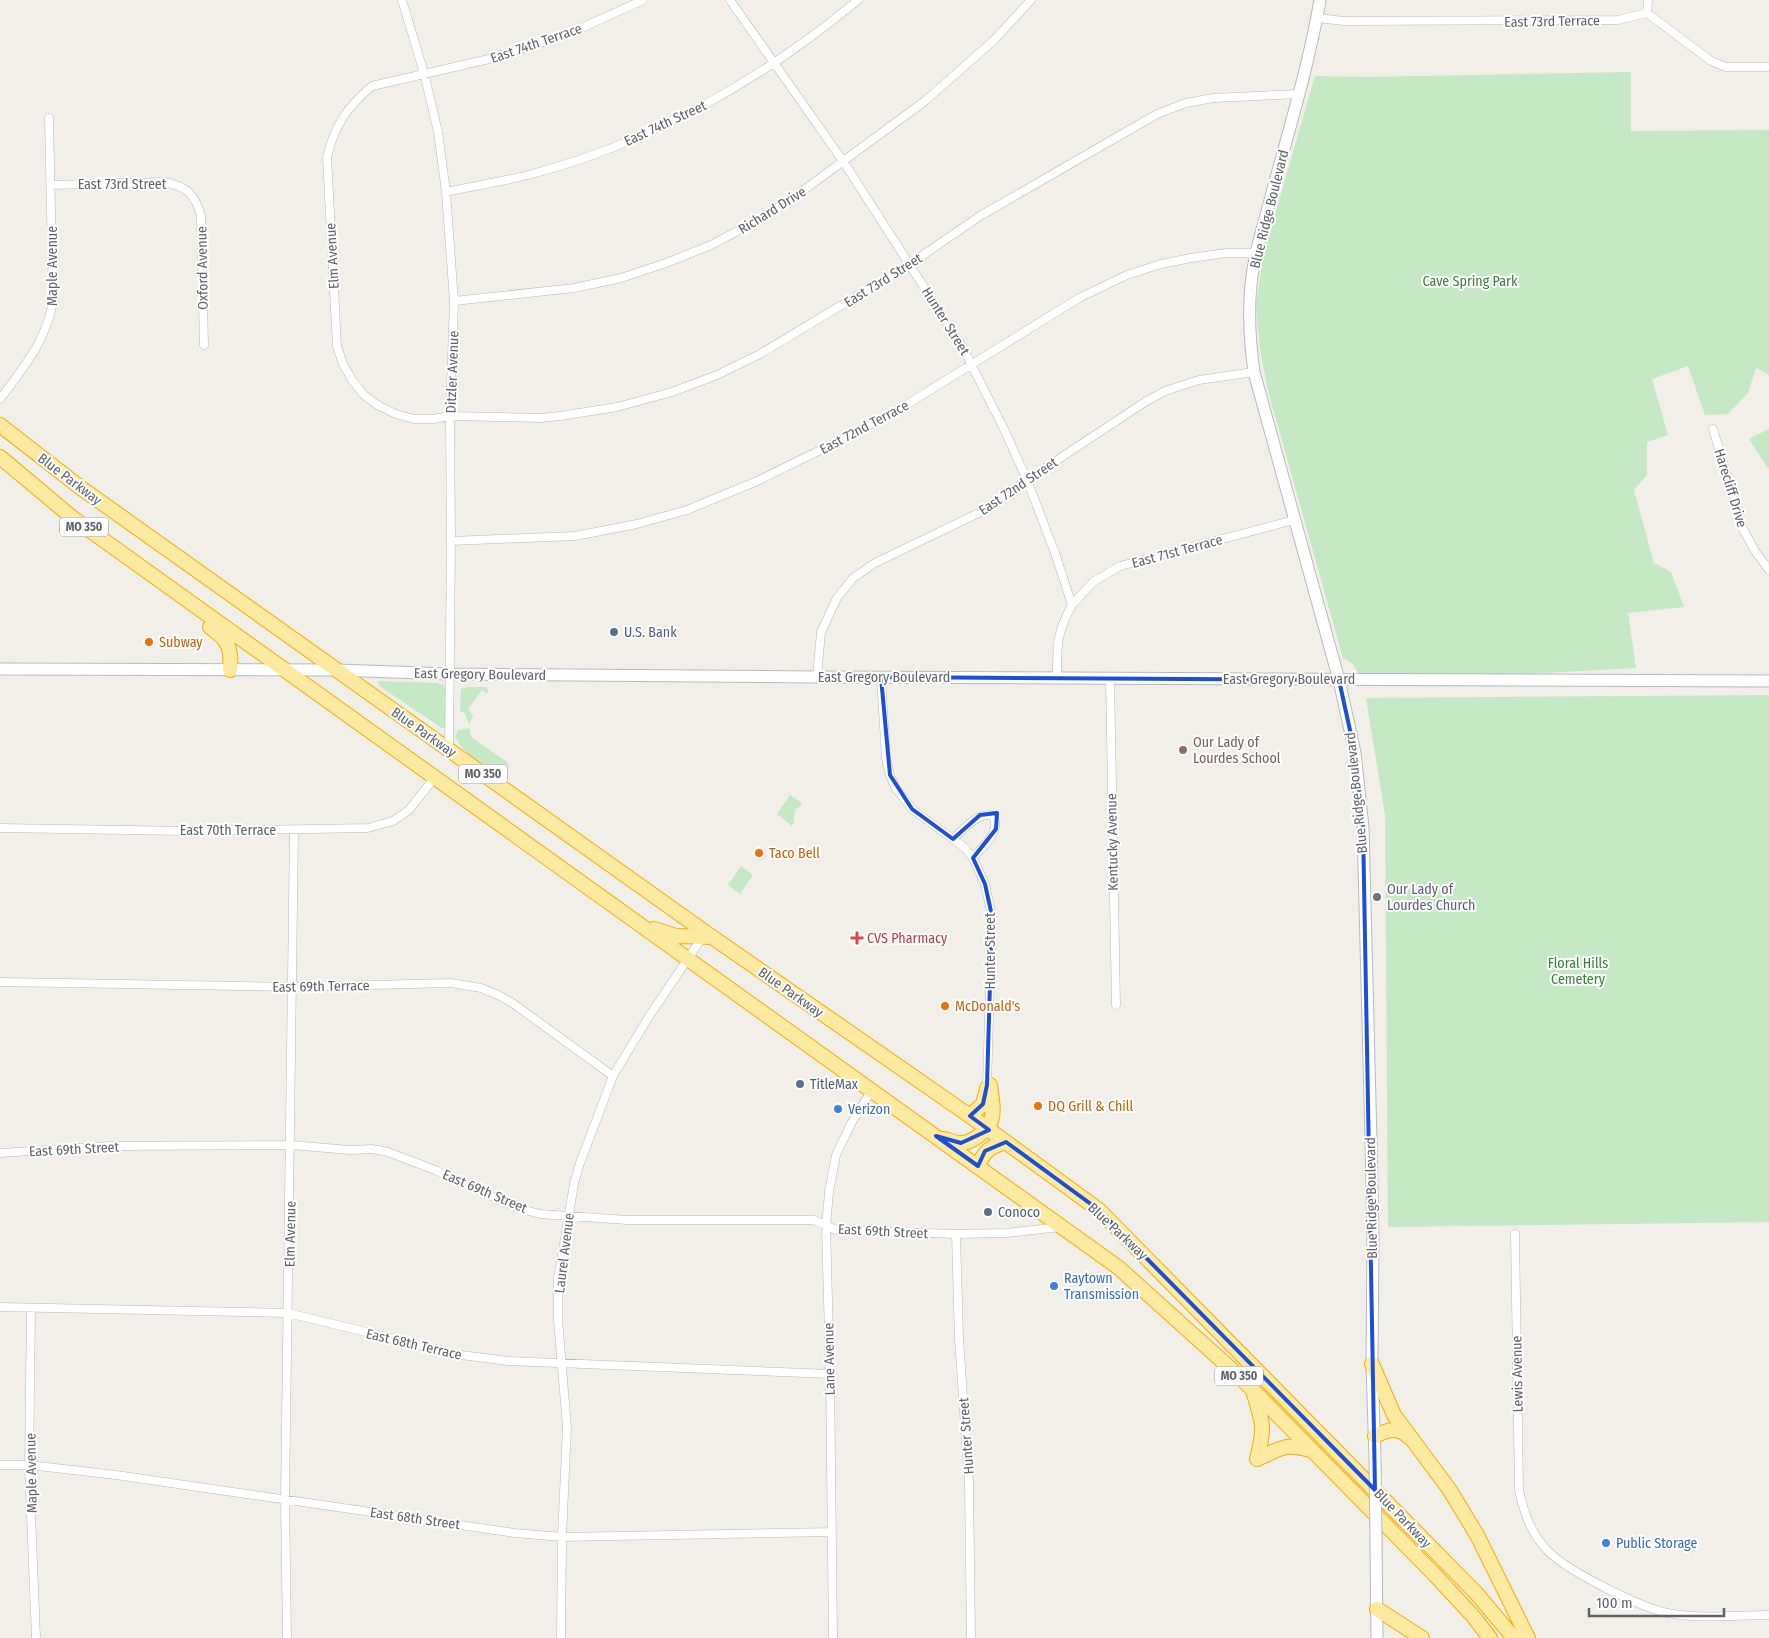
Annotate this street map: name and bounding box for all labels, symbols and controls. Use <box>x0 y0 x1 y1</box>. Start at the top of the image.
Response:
street label: East 73rd Terrace <box>1504 12 1600 31</box>
street label: East 74th Terrace <box>488 20 584 67</box>
street label: East 74th Street <box>621 97 709 150</box>
street label: Blue Ridge Boulevard <box>1247 148 1292 270</box>
street label: East 73rd Street <box>78 176 167 193</box>
street label: Richard Drive <box>735 183 809 238</box>
street label: Elm Avenue <box>322 222 343 290</box>
street label: Maple Avenue <box>44 226 61 306</box>
street label: Oxford Avenue <box>193 226 212 310</box>
street label: East 73rd Street <box>841 250 926 311</box>
park label: Cave Spring Park <box>1423 273 1518 290</box>
street label: Hunter Street <box>918 284 973 359</box>
street label: Ditzler Avenue <box>443 330 462 414</box>
street label: East 72nd Terrace <box>817 397 912 458</box>
street label: Harecliff Drive <box>1710 447 1751 530</box>
street label: Blue Parkway <box>34 450 106 509</box>
street label: East 72nd Street <box>976 454 1061 519</box>
road number: MO 350 <box>60 518 108 536</box>
street label: East 71st Terrace <box>1130 531 1224 572</box>
place label: U.S. Bank <box>624 624 677 641</box>
marker: U.S. Bank <box>608 626 620 638</box>
place label: Subway <box>159 634 203 651</box>
marker: Subway <box>143 636 155 648</box>
street label: East Gregory Boulevard <box>414 665 546 684</box>
street label: East Gregory Boulevard <box>818 669 950 686</box>
street label: East Gregory Boulevard <box>1223 671 1355 688</box>
street label: Blue Parkway <box>388 704 460 761</box>
street label: Blue Ridge Boulevard <box>1342 731 1371 854</box>
place label: Our Lady of Lourdes School <box>1193 734 1281 767</box>
marker: Our Lady of Lourdes School <box>1177 744 1189 756</box>
road number: MO 350 <box>459 764 507 784</box>
street label: Kentucky Avenue <box>1103 793 1122 891</box>
street label: East 70th Terrace <box>180 822 276 839</box>
place label: Taco Bell <box>769 845 820 862</box>
marker: Taco Bell <box>753 847 765 859</box>
place label: Our Lady of Lourdes Church <box>1387 881 1475 914</box>
marker: Our Lady of Lourdes Church <box>1371 891 1383 903</box>
street label: Hunter Street <box>982 912 999 990</box>
place label: CVS Pharmacy <box>867 930 948 947</box>
marker: CVS Pharmacy <box>851 932 863 944</box>
park label: Floral Hills Cemetery <box>1548 955 1608 988</box>
street label: Blue Parkway <box>755 964 827 1021</box>
street label: East 69th Terrace <box>272 977 370 996</box>
place label: McDonald's <box>955 998 1020 1015</box>
marker: McDonald's <box>939 1000 951 1012</box>
place label: TitleMax <box>810 1076 859 1093</box>
marker: TitleMax <box>794 1078 806 1090</box>
place label: DQ Grill & Chill <box>1048 1098 1134 1115</box>
marker: DQ Grill & Chill <box>1032 1100 1044 1112</box>
place label: Verizon <box>848 1101 890 1118</box>
marker: Verizon <box>832 1103 844 1115</box>
street label: Blue Ridge Boulevard <box>1362 1137 1381 1259</box>
street label: East 69th Street <box>29 1139 120 1160</box>
street label: East 69th Street <box>440 1166 530 1217</box>
street label: Blue Parkway <box>1084 1199 1152 1264</box>
street label: Elm Avenue <box>281 1201 300 1267</box>
place label: Conoco <box>998 1204 1040 1221</box>
marker: Conoco <box>982 1206 994 1218</box>
street label: Laurel Avenue <box>551 1212 578 1294</box>
street label: East 69th Street <box>837 1221 929 1242</box>
place label: Raytown Transmission <box>1064 1270 1139 1303</box>
marker: Raytown Transmission <box>1048 1280 1060 1292</box>
street label: Lane Avenue <box>820 1322 839 1395</box>
street label: East 68th Terrace <box>364 1325 463 1364</box>
street label: Lewis Avenue <box>1508 1335 1527 1413</box>
road number: MO 350 <box>1215 1366 1263 1385</box>
street label: Hunter Street <box>955 1397 978 1475</box>
street label: Maple Avenue <box>22 1433 41 1513</box>
street label: Blue Parkway <box>1370 1485 1436 1552</box>
street label: East 68th Street <box>369 1504 461 1533</box>
place label: Public Storage <box>1616 1535 1697 1552</box>
marker: Public Storage <box>1600 1537 1612 1549</box>
scale bar <box>1589 1586 1724 1618</box>
text: 100 m <box>1596 1594 1633 1612</box>

